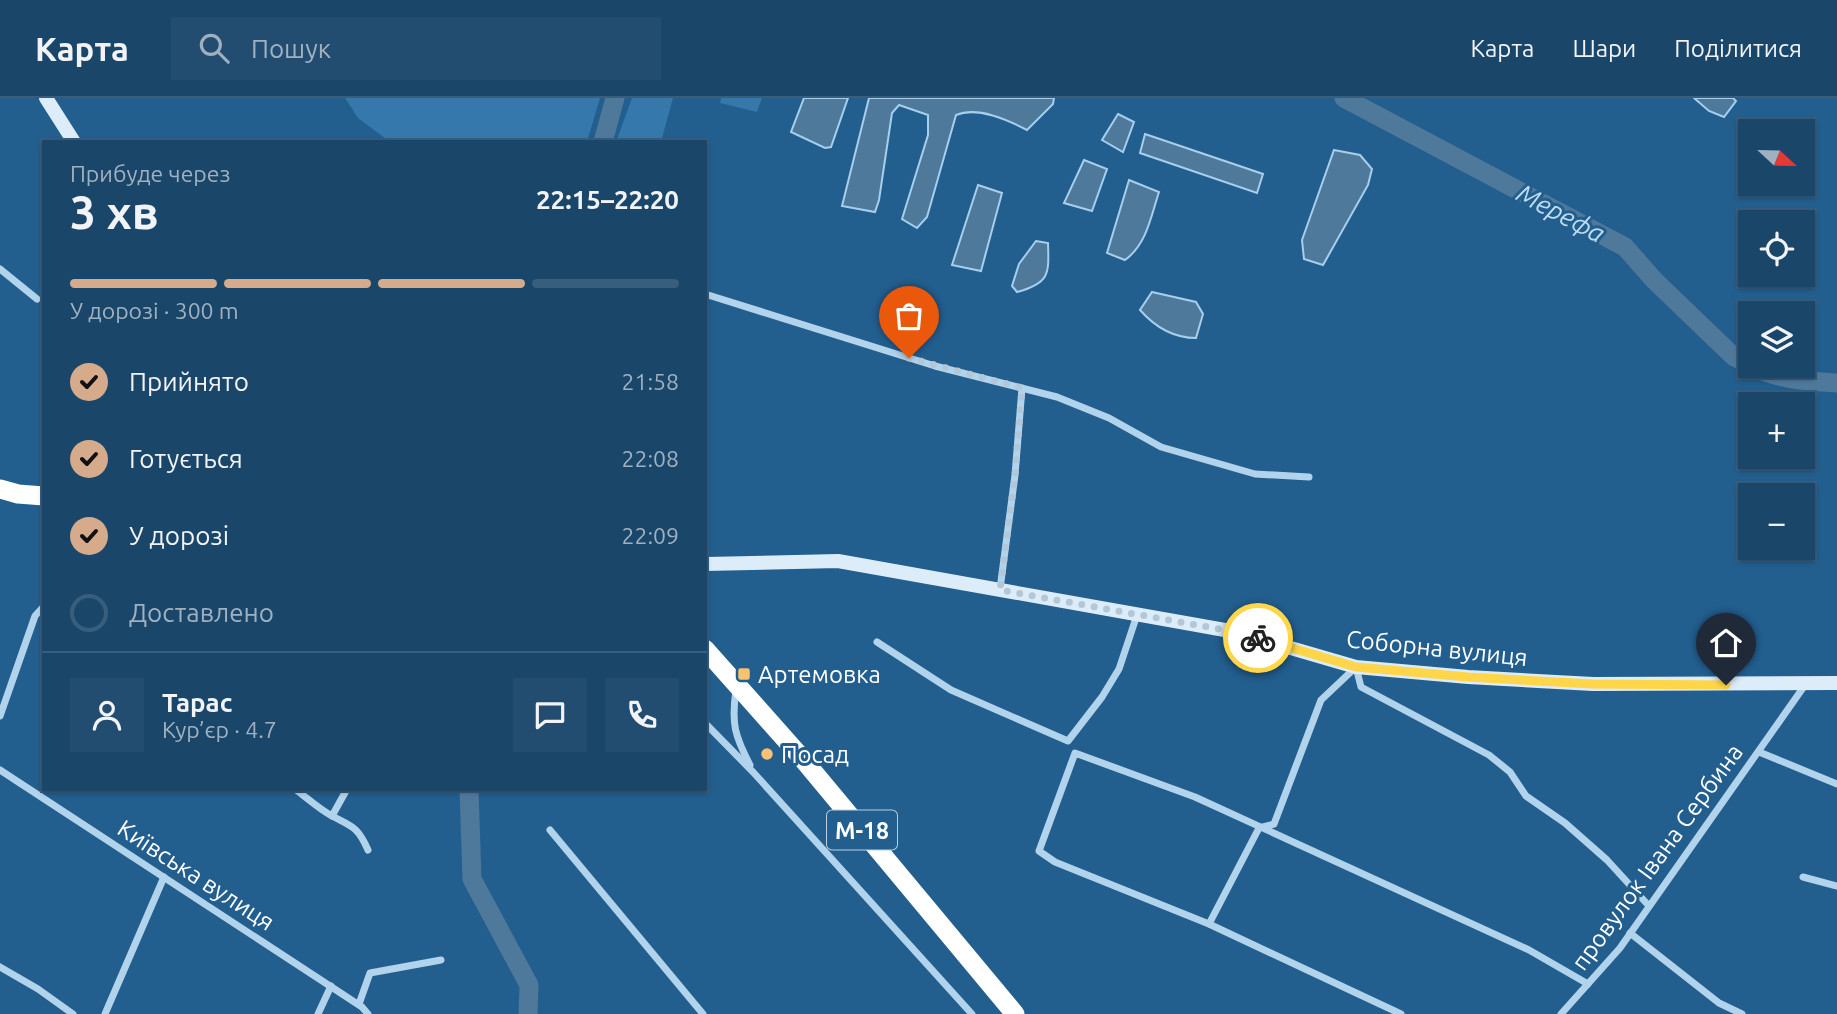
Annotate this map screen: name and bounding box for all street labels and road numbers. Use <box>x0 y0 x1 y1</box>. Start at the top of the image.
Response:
street label: Соборна вулиця <box>1345 625 1529 671</box>
street label: провулок Івана Сербина <box>1566 739 1748 975</box>
road number: М-18 <box>827 810 897 850</box>
street label: Київська вулиця <box>113 814 279 936</box>

